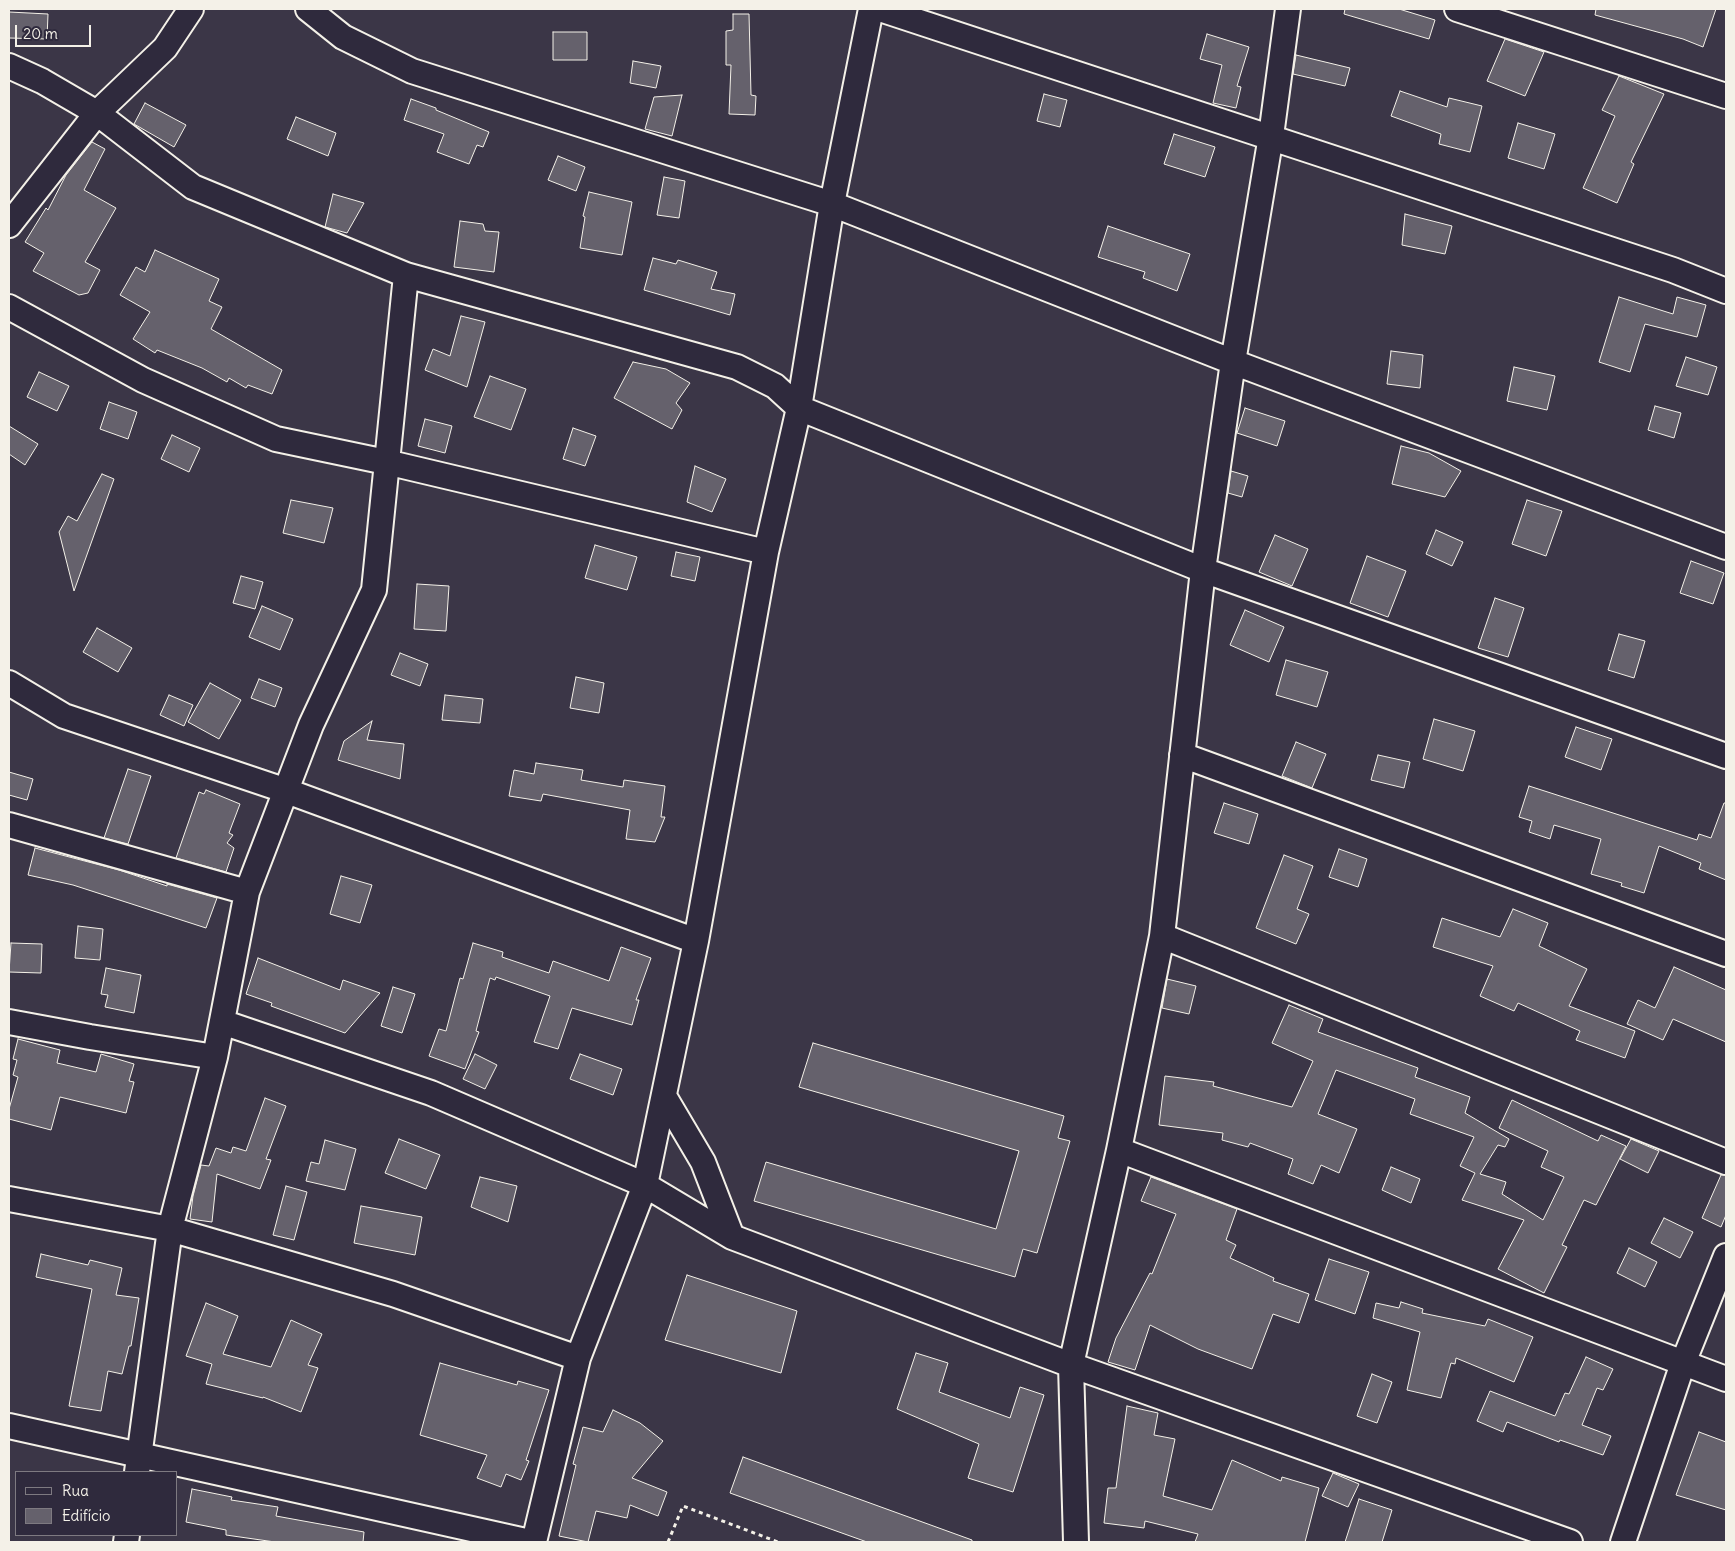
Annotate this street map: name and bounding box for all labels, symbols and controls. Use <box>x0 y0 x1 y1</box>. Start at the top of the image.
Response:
scale bar <box>18 15 94 47</box>
text: 20 m <box>23 24 58 43</box>
legend <box>15 1471 178 1536</box>
text: Rua <box>62 1481 89 1500</box>
text: Edifício <box>62 1506 110 1525</box>

